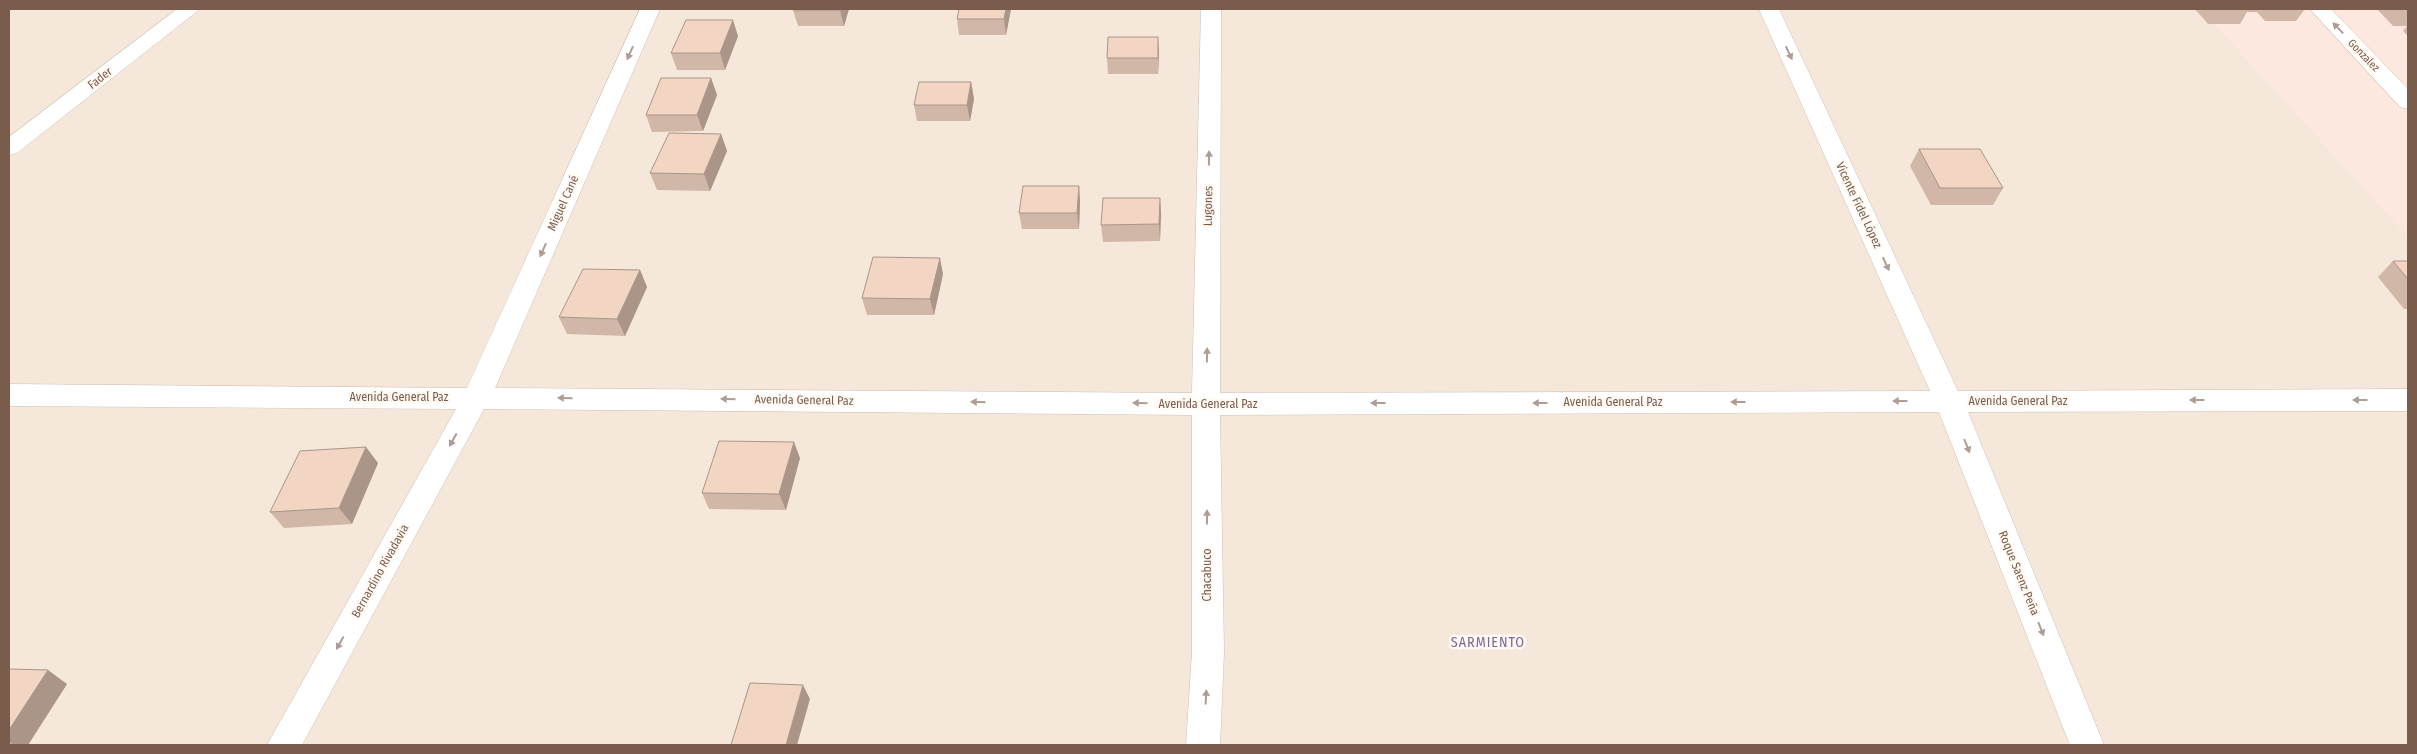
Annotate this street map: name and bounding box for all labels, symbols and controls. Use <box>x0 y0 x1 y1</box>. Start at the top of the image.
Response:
one-way arrow <box>2332 23 2344 35</box>
street label: Gonzalez <box>2345 36 2383 75</box>
one-way arrow <box>626 46 634 60</box>
one-way arrow <box>1786 46 1794 60</box>
street label: Fader <box>85 64 116 92</box>
one-way arrow <box>1205 150 1213 166</box>
street label: Vicente Fidel López <box>1833 160 1885 250</box>
street label: Miguel Cané <box>545 173 581 233</box>
street label: Lugones <box>1201 186 1215 226</box>
one-way arrow <box>538 243 546 257</box>
one-way arrow <box>1883 257 1891 271</box>
one-way arrow <box>1203 347 1211 363</box>
street label: Avenida General Paz <box>350 390 449 404</box>
street label: Avenida General Paz <box>754 392 854 408</box>
one-way arrow <box>557 394 573 402</box>
street label: Avenida General Paz <box>1969 394 2068 408</box>
one-way arrow <box>719 395 735 403</box>
street label: Avenida General Paz <box>1564 395 1663 409</box>
one-way arrow <box>2189 396 2205 404</box>
one-way arrow <box>2351 396 2367 404</box>
street label: Avenida General Paz <box>1159 397 1258 411</box>
one-way arrow <box>1892 397 1908 405</box>
one-way arrow <box>969 398 985 406</box>
one-way arrow <box>1729 398 1745 406</box>
one-way arrow <box>1132 399 1148 407</box>
one-way arrow <box>1369 399 1385 407</box>
one-way arrow <box>1532 399 1548 407</box>
one-way arrow <box>449 432 457 447</box>
one-way arrow <box>1963 439 1971 454</box>
one-way arrow <box>1203 508 1211 524</box>
street label: Bernardino Rivadavia <box>349 522 412 620</box>
street label: Roque Saenz Peña <box>1996 529 2042 617</box>
street label: Chacabuco <box>1200 549 1214 601</box>
one-way arrow <box>2038 622 2046 636</box>
district label: SARMIENTO <box>1451 634 1525 651</box>
one-way arrow <box>336 636 345 650</box>
one-way arrow <box>1202 688 1210 704</box>

